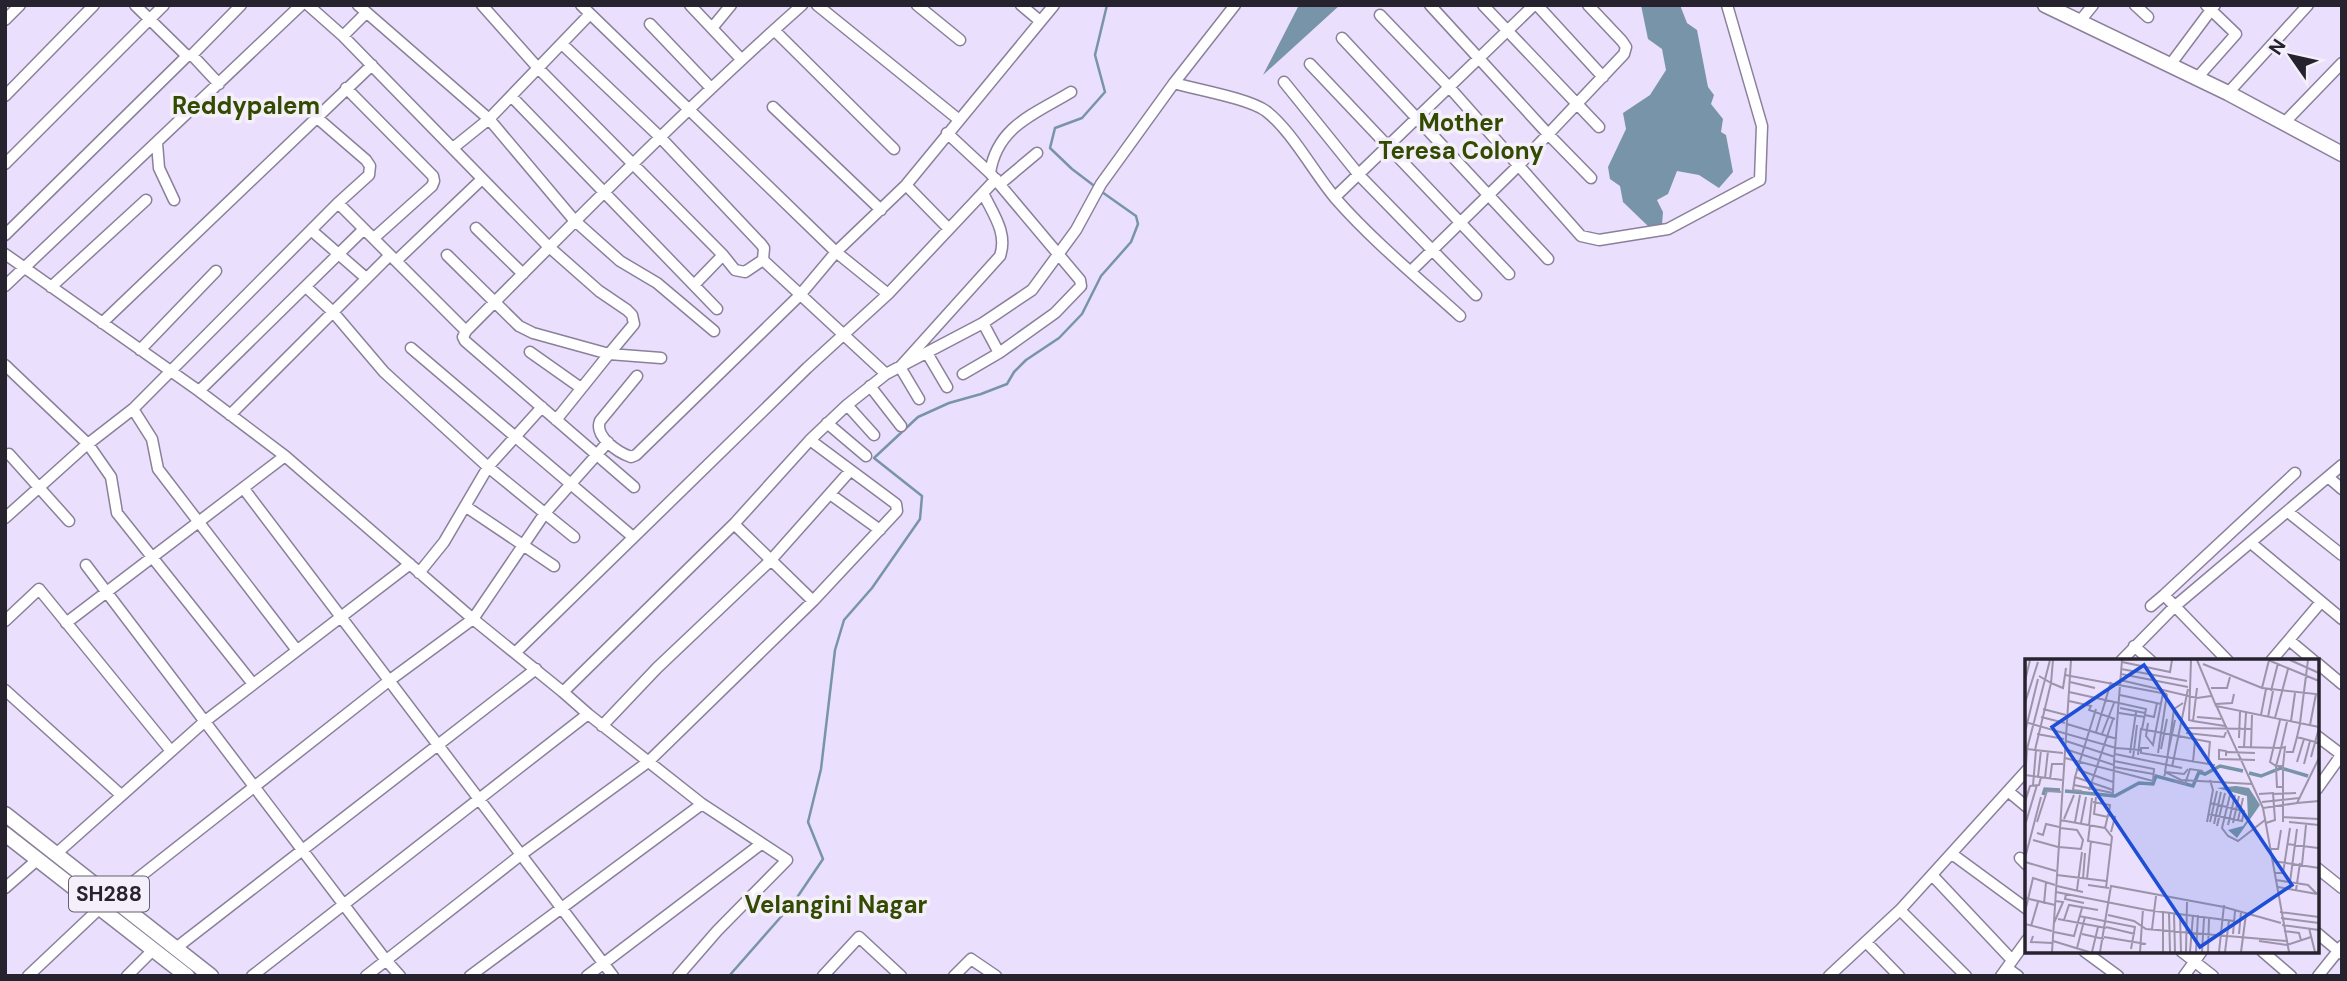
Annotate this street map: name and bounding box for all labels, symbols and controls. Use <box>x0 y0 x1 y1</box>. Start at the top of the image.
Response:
north arrow <box>2256 21 2326 91</box>
text: N <box>2263 34 2292 60</box>
district label: Reddypalem <box>172 90 320 121</box>
district label: Mother Teresa Colony <box>1378 107 1544 166</box>
inset map <box>2025 659 2319 953</box>
road number: SH288 <box>69 876 149 912</box>
district label: Velangini Nagar <box>745 889 928 920</box>

